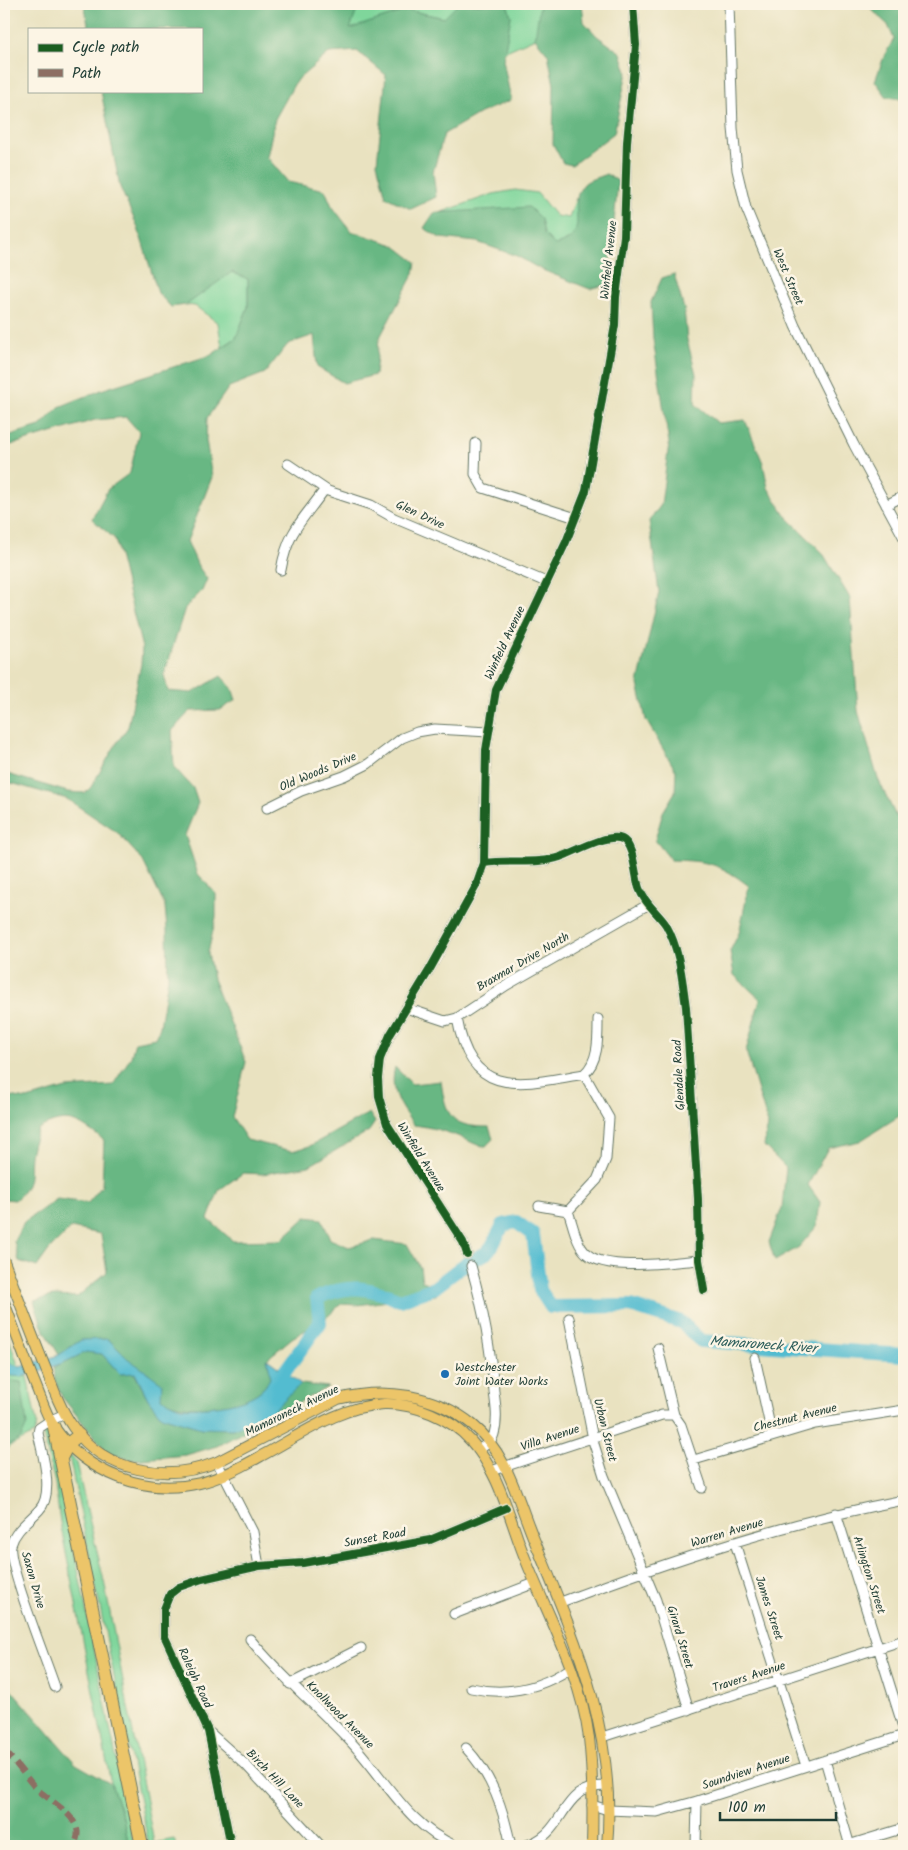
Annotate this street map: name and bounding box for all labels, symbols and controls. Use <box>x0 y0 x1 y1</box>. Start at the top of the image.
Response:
legend <box>28 28 202 92</box>
text: Cycle path <box>72 36 139 60</box>
text: Path <box>72 62 101 86</box>
street label: Winfield Avenue <box>595 219 623 301</box>
street label: West Street <box>768 246 809 309</box>
street label: Glen Drive <box>392 495 448 535</box>
street label: Winfield Avenue <box>480 602 531 683</box>
street label: Old Woods Drive <box>276 747 360 797</box>
street label: Braxmar Drive North <box>473 928 573 996</box>
street label: Glendale Road <box>668 1038 690 1111</box>
street label: Winfield Avenue <box>392 1118 450 1196</box>
water label: Mamaroneck River <box>709 1330 820 1360</box>
place label: Westchester Joint Water Works <box>455 1358 548 1391</box>
marker: Westchester Joint Water Works <box>439 1368 451 1380</box>
street label: Mamaroneck Avenue <box>242 1380 343 1442</box>
street label: Urban Street <box>588 1396 622 1464</box>
street label: Chestnut Avenue <box>751 1398 839 1438</box>
street label: Villa Avenue <box>518 1419 582 1456</box>
street label: Warren Avenue <box>688 1513 766 1553</box>
street label: Sunset Road <box>343 1523 408 1553</box>
street label: Arlington Street <box>847 1534 891 1617</box>
street label: Saxon Drive <box>16 1549 50 1611</box>
street label: James Street <box>750 1573 788 1643</box>
street label: Girard Street <box>661 1603 699 1671</box>
street label: Raleigh Road <box>173 1645 218 1712</box>
street label: Travers Avenue <box>710 1656 789 1698</box>
street label: Knollwood Avenue <box>302 1677 379 1754</box>
street label: Birch Hill Lane <box>242 1745 309 1814</box>
street label: Soundview Avenue <box>700 1749 793 1795</box>
scale bar <box>720 1790 837 1822</box>
text: 100 m <box>728 1796 766 1820</box>

